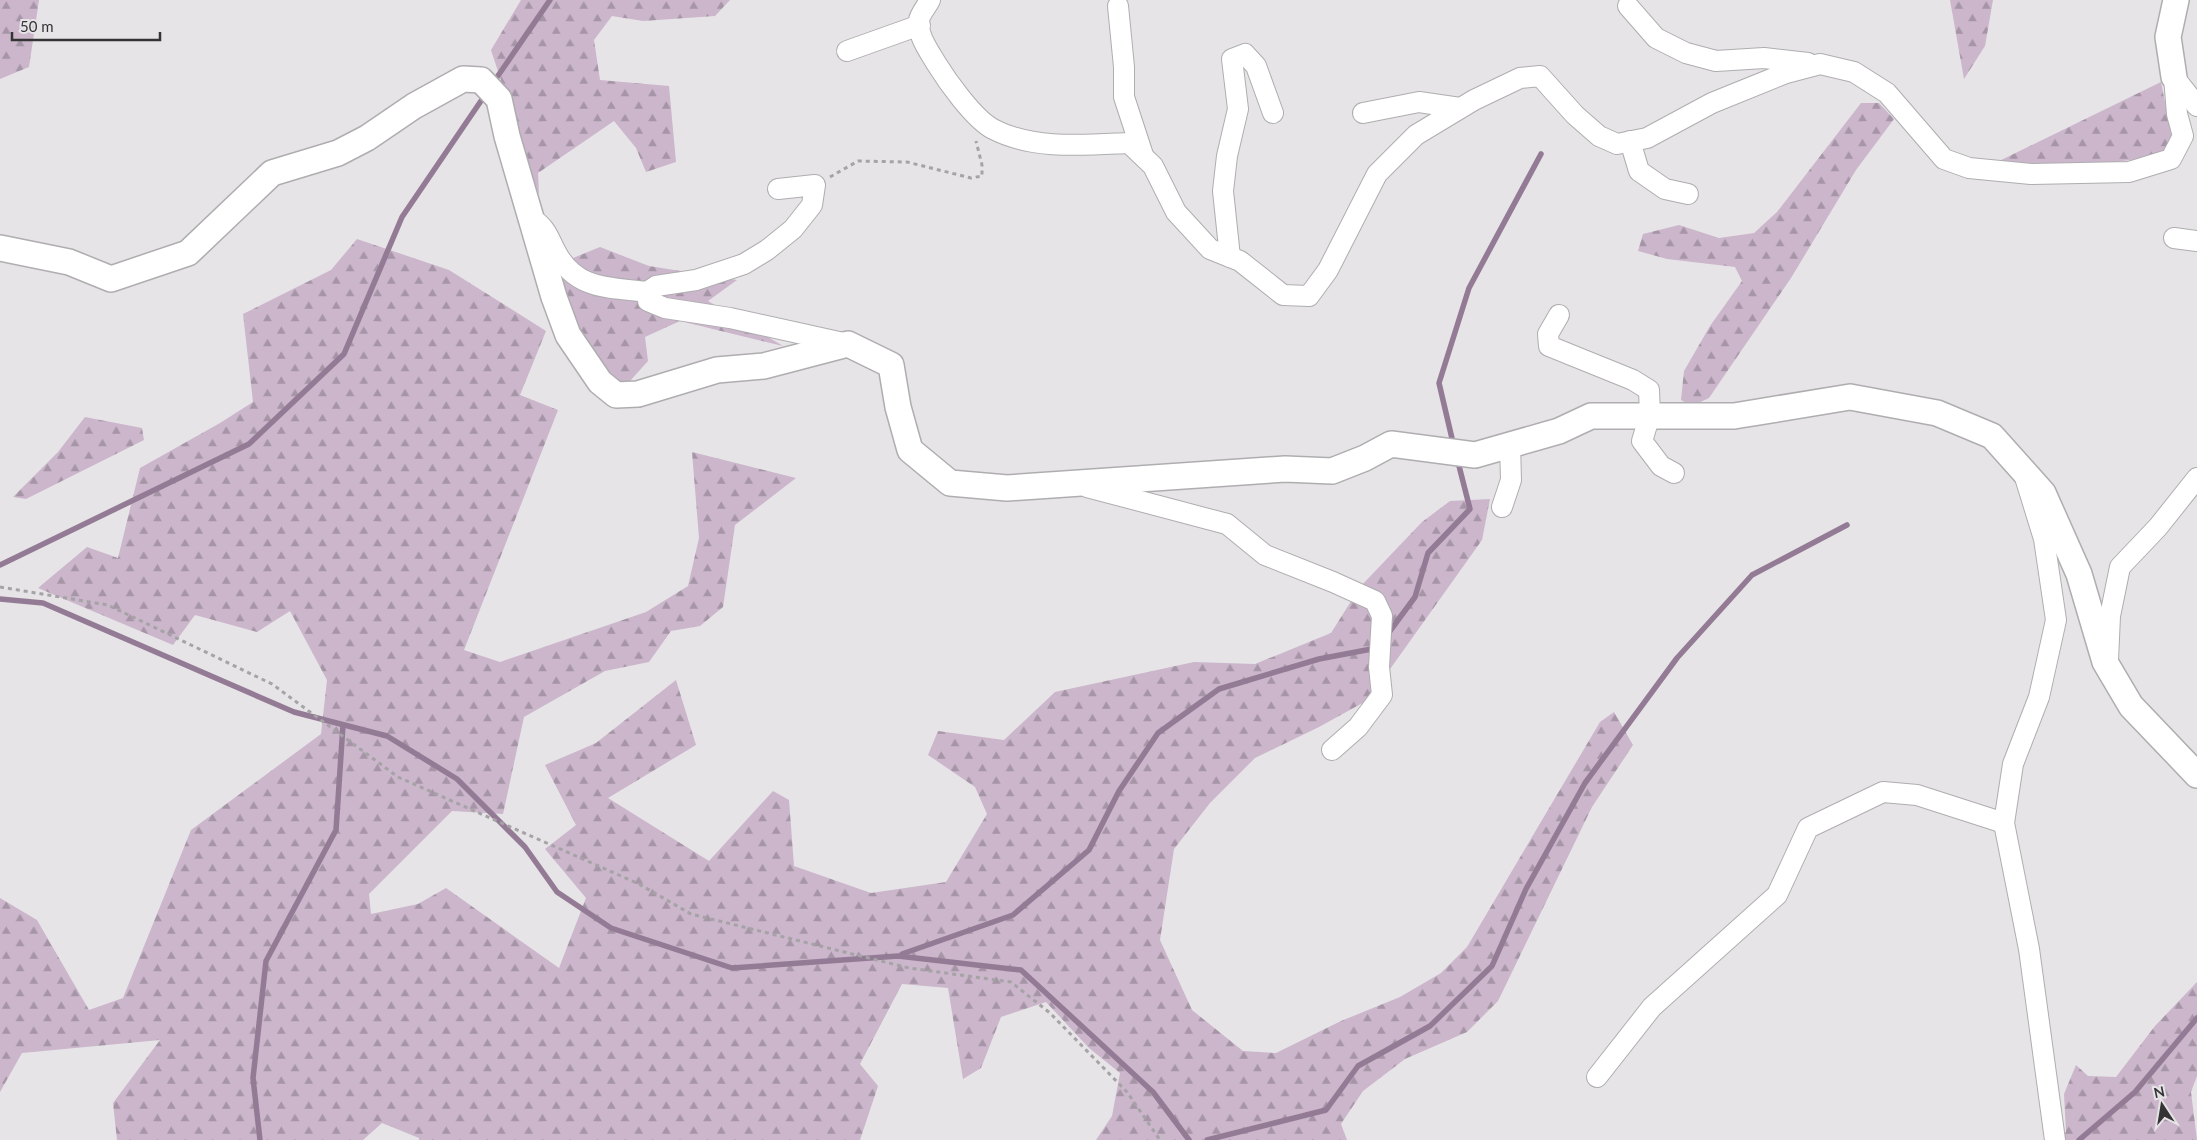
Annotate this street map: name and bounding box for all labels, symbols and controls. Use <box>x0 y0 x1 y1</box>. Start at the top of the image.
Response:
scale bar <box>12 10 160 42</box>
text: 50 m <box>20 17 54 35</box>
north arrow <box>2137 1080 2187 1130</box>
text: N <box>2152 1082 2166 1101</box>

